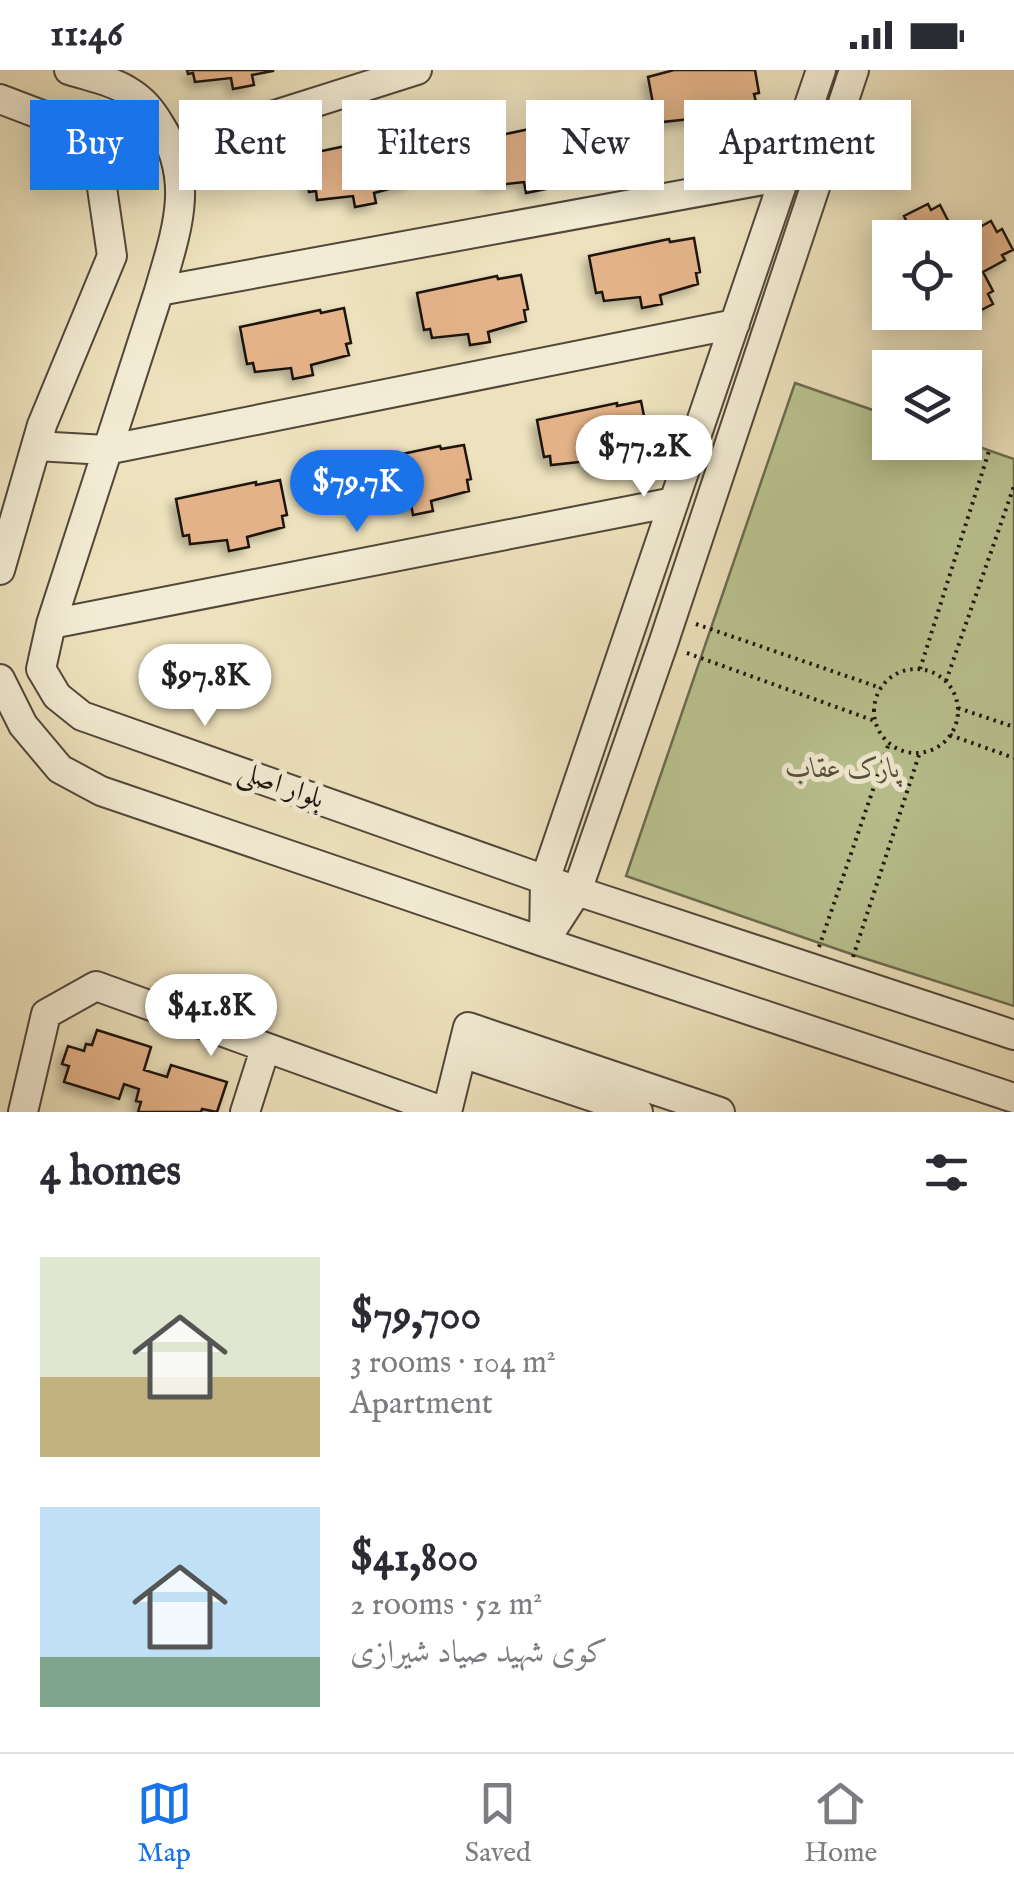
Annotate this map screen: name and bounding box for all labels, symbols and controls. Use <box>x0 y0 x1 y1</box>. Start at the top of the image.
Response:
text: 11:46 <box>50 11 123 59</box>
chip: Buy <box>30 100 159 190</box>
chip: Rent <box>179 100 322 190</box>
chip: Filters <box>342 100 506 190</box>
chip: New <box>526 100 664 190</box>
chip: Apartment <box>684 100 911 190</box>
map controls <box>872 220 982 460</box>
button: locate <box>872 220 982 330</box>
button: layers <box>872 350 982 460</box>
pin: $77.2K <box>563 415 725 500</box>
text: $77.2K <box>598 427 690 468</box>
pin: $79.7K <box>276 450 438 535</box>
text: $79.7K <box>312 462 402 503</box>
pin: $97.8K <box>124 644 286 729</box>
text: $97.8K <box>160 656 250 697</box>
park label: پارک عقاب <box>786 752 903 788</box>
street label: بلوار اصلی <box>233 754 329 819</box>
pin: $41.8K <box>130 974 292 1059</box>
text: $41.8K <box>167 986 255 1027</box>
icon: filters <box>919 1145 974 1200</box>
text: 4 homes <box>40 1146 181 1199</box>
text: $79,700 <box>350 1290 481 1343</box>
icon: home <box>120 1297 240 1417</box>
text: 3 rooms · 104 m² <box>350 1343 556 1384</box>
text: Apartment <box>350 1384 493 1425</box>
text: $41,800 <box>350 1532 478 1585</box>
icon: home <box>120 1547 240 1667</box>
text: 2 rooms · 52 m² <box>350 1585 542 1626</box>
text: کوی شهید صیاد شیرازی <box>350 1633 608 1674</box>
tab: Map <box>137 1776 192 1871</box>
tab: Saved <box>465 1776 531 1871</box>
tab: Home <box>804 1776 877 1871</box>

